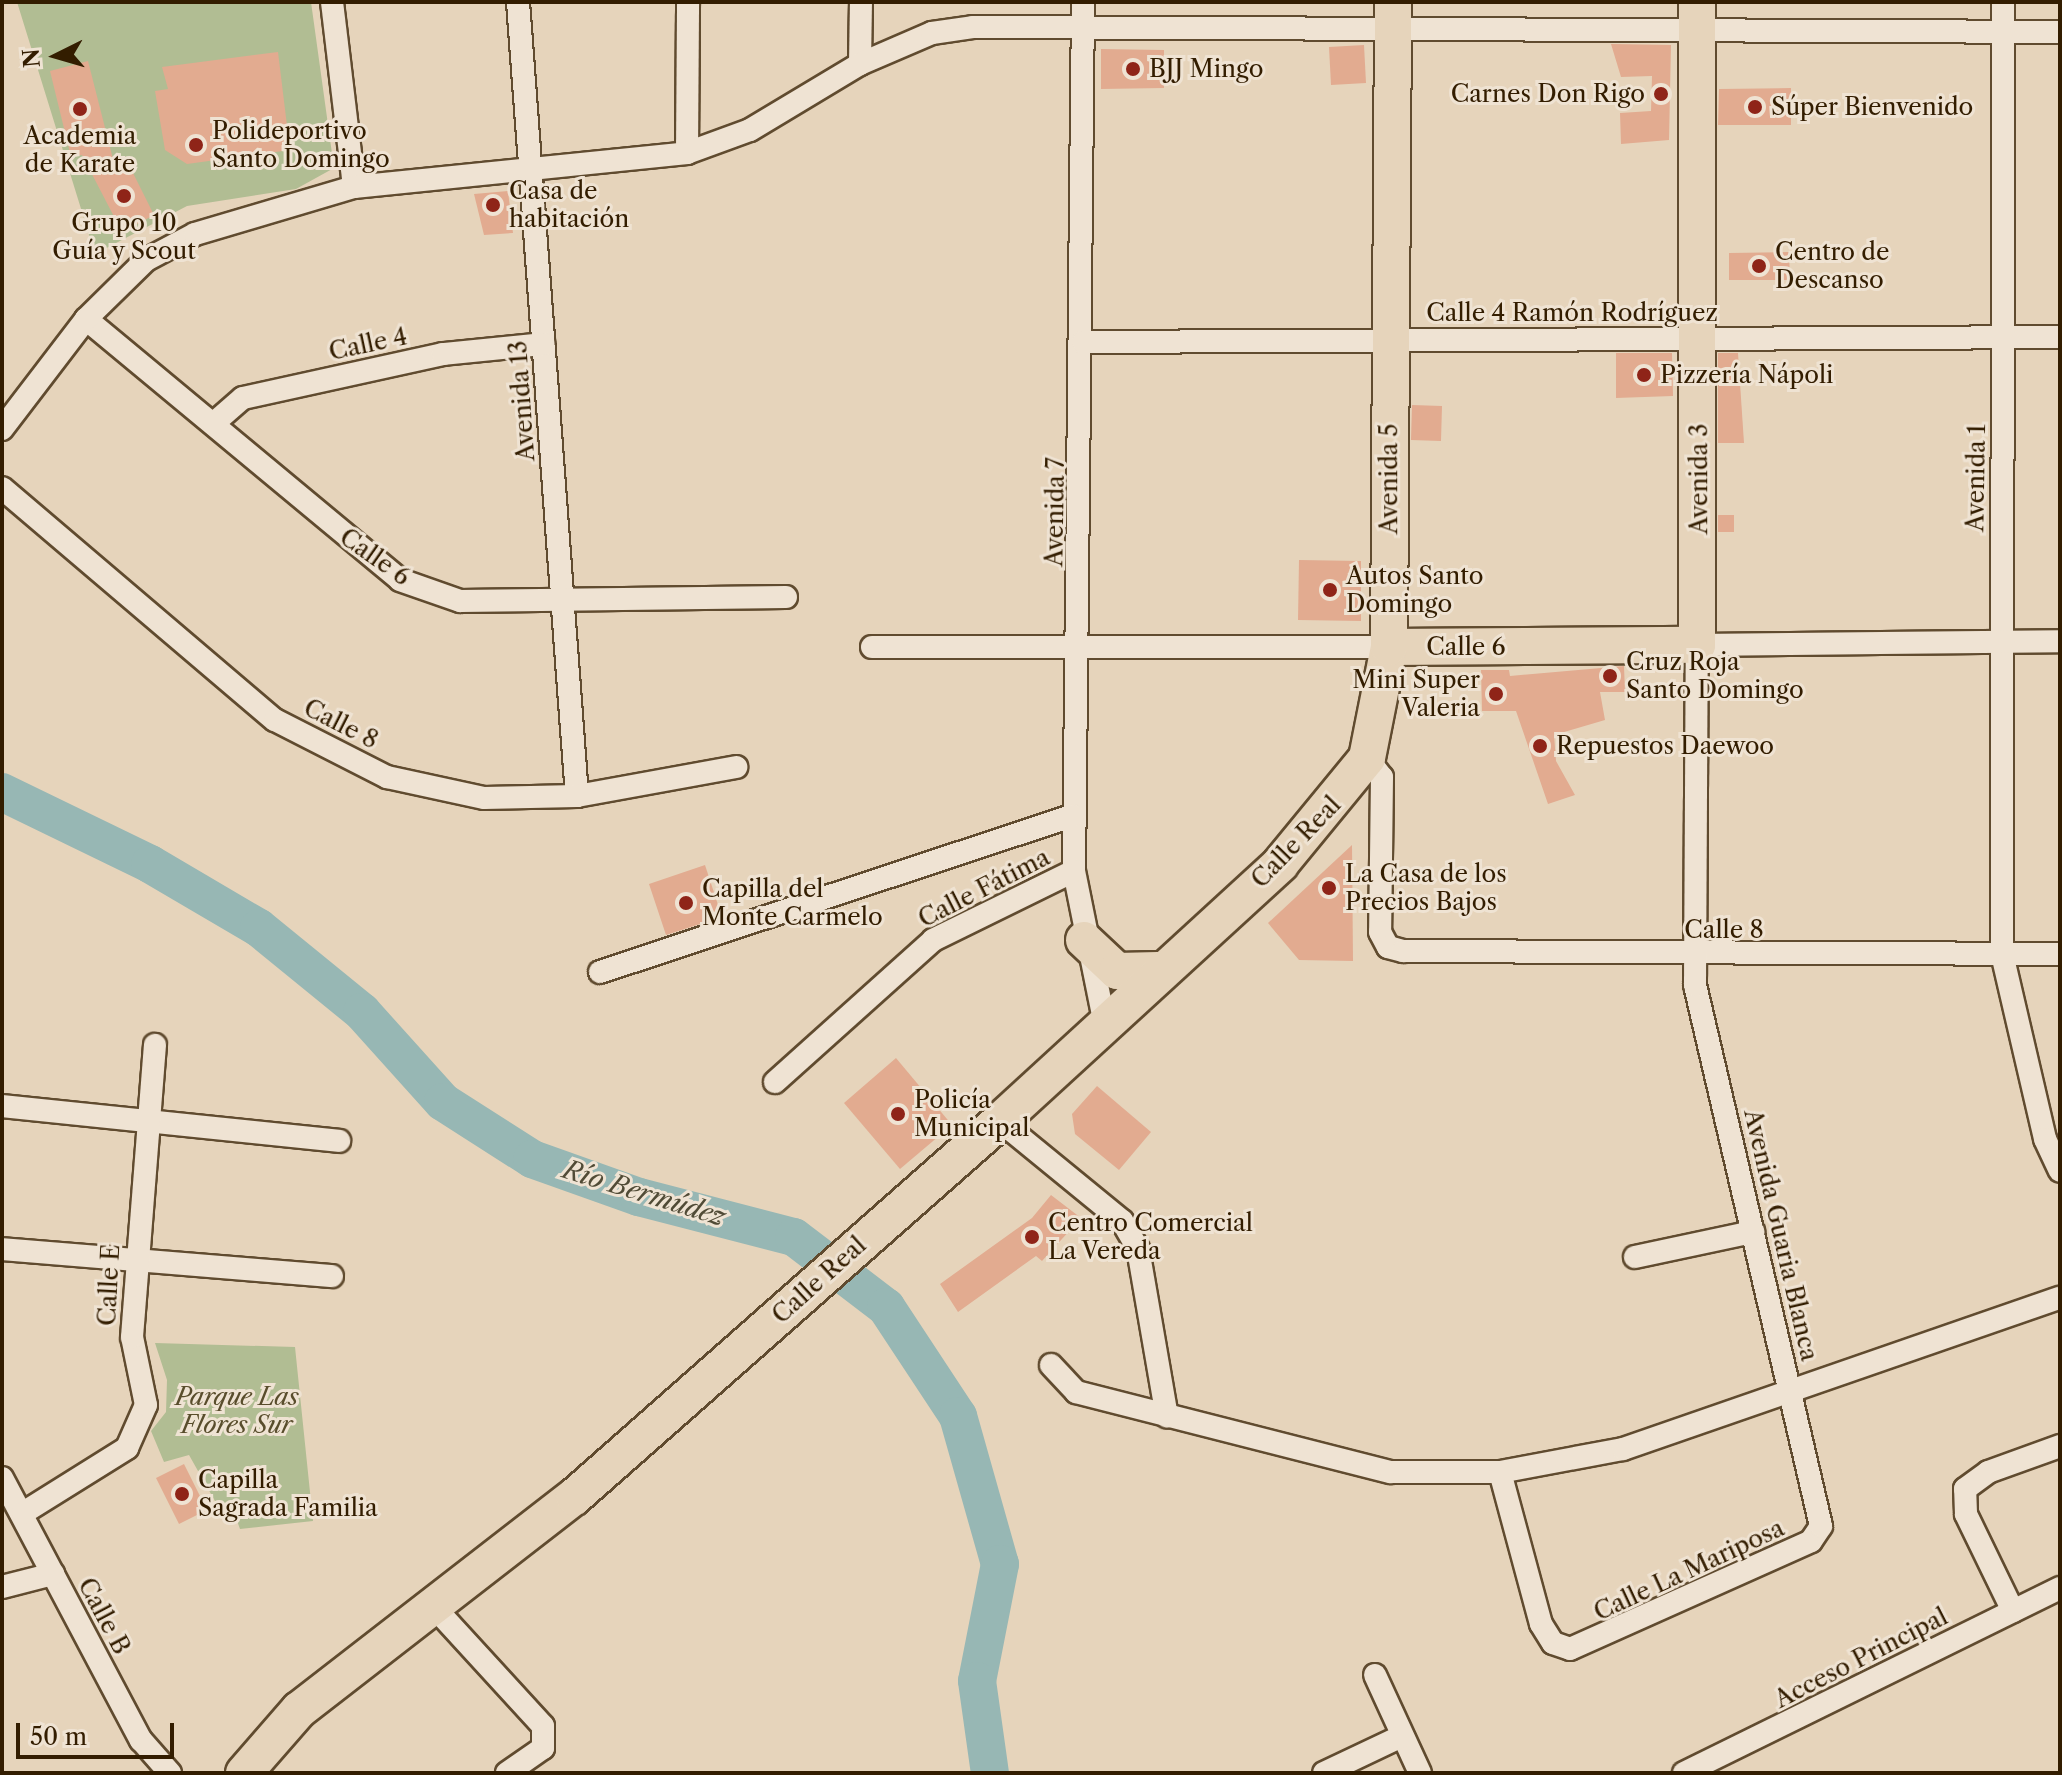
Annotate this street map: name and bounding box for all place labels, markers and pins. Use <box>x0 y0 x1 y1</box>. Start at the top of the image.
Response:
place label: BJJ Mingo <box>1149 55 1263 83</box>
marker: BJJ Mingo <box>1124 60 1142 78</box>
place label: Carnes Don Rigo <box>1451 80 1645 108</box>
marker: Carnes Don Rigo <box>1652 85 1670 103</box>
place label: Súper Bienvenido <box>1771 93 1974 121</box>
marker: Súper Bienvenido <box>1746 98 1764 116</box>
marker: Academia de Karate <box>71 100 89 118</box>
place label: Polideportivo Santo Domingo <box>212 117 390 173</box>
place label: Academia de Karate <box>23 122 137 178</box>
marker: Polideportivo Santo Domingo <box>187 136 205 154</box>
place label: Casa de habitación <box>509 177 629 233</box>
marker: Grupo 10 Guía y Scout <box>115 187 133 205</box>
marker: Casa de habitación <box>484 196 502 214</box>
place label: Grupo 10 Guía y Scout <box>51 209 197 265</box>
place label: Centro de Descanso <box>1775 238 1889 294</box>
marker: Centro de Descanso <box>1750 257 1768 275</box>
place label: Pizzería Nápoli <box>1660 361 1834 389</box>
marker: Pizzería Nápoli <box>1635 366 1653 384</box>
place label: Autos Santo Domingo <box>1346 562 1483 618</box>
marker: Autos Santo Domingo <box>1321 581 1339 599</box>
place label: Cruz Roja Santo Domingo <box>1626 648 1804 704</box>
place label: Mini Super Valeria <box>1352 666 1480 722</box>
marker: Cruz Roja Santo Domingo <box>1601 667 1619 685</box>
marker: Mini Super Valeria <box>1487 685 1505 703</box>
place label: Repuestos Daewoo <box>1556 732 1774 760</box>
marker: Repuestos Daewoo <box>1531 737 1549 755</box>
place label: La Casa de los Precios Bajos <box>1345 860 1507 916</box>
place label: Capilla del Monte Carmelo <box>702 875 883 931</box>
marker: La Casa de los Precios Bajos <box>1320 879 1338 897</box>
marker: Capilla del Monte Carmelo <box>677 894 695 912</box>
place label: Policía Municipal <box>914 1086 1029 1142</box>
marker: Policía Municipal <box>889 1105 907 1123</box>
place label: Centro Comercial La Vereda <box>1048 1209 1253 1265</box>
marker: Centro Comercial La Vereda <box>1023 1228 1041 1246</box>
place label: Capilla Sagrada Familia <box>198 1466 378 1522</box>
marker: Capilla Sagrada Familia <box>173 1485 191 1503</box>

